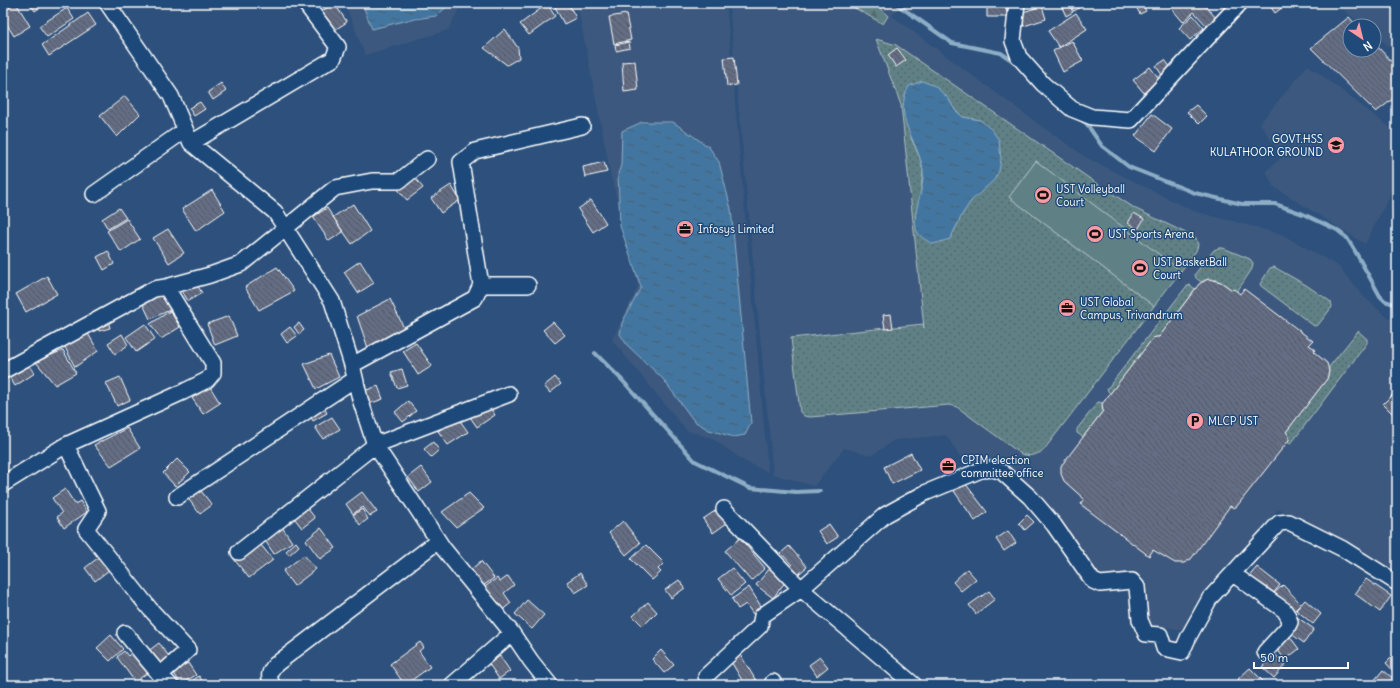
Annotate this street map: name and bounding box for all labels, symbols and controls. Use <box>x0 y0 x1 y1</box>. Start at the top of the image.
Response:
north arrow <box>1342 18 1382 58</box>
text: N <box>1361 38 1375 54</box>
place label: GOVT.HSS KULATHOOR GROUND <box>1210 132 1323 159</box>
school or university icon: GOVT.HSS KULATHOOR GROUND <box>1326 135 1346 155</box>
place label: UST Volleyball Court <box>1056 182 1125 209</box>
sports icon: UST Volleyball Court <box>1033 185 1053 205</box>
office icon: Infosys Limited <box>675 219 695 239</box>
place label: Infosys Limited <box>698 222 775 236</box>
sports icon: UST Sports Arena <box>1085 224 1105 244</box>
place label: UST Sports Arena <box>1108 227 1194 241</box>
place label: UST BasketBall Court <box>1153 255 1227 282</box>
sports icon: UST BasketBall Court <box>1130 258 1150 278</box>
place label: UST Global Campus, Trivandrum <box>1080 295 1183 322</box>
office icon: UST Global Campus, Trivandrum <box>1057 298 1077 318</box>
parking icon: MLCP UST <box>1185 411 1205 431</box>
place label: MLCP UST <box>1208 414 1259 428</box>
place label: CPIM election committee office <box>961 453 1043 480</box>
office icon: CPIM election committee office <box>938 456 958 476</box>
scale bar <box>1254 644 1348 670</box>
text: 50 m <box>1260 650 1289 665</box>

